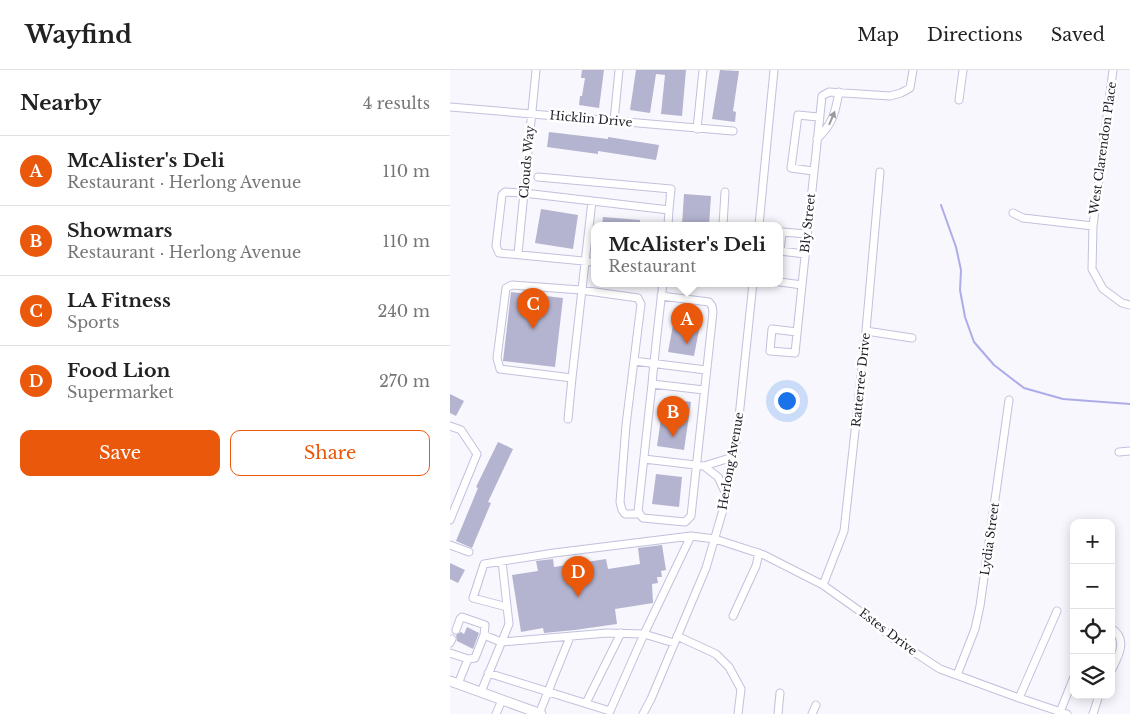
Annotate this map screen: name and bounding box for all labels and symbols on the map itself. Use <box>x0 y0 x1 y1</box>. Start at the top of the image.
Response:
street label: West Clarendon Place <box>1086 80 1119 216</box>
street label: Hicklin Drive <box>549 107 633 130</box>
one-way arrow <box>829 111 837 125</box>
street label: Clouds Way <box>516 125 537 199</box>
street label: Bly Street <box>797 192 818 254</box>
pin: C <box>517 288 549 329</box>
pin: A <box>671 303 703 344</box>
street label: Ratterree Drive <box>848 332 873 428</box>
your location <box>774 388 800 414</box>
pin: B <box>657 396 689 437</box>
street label: Herlong Avenue <box>715 411 747 511</box>
street label: Lydia Street <box>977 501 1002 576</box>
pin: D <box>562 556 594 597</box>
street label: Estes Drive <box>856 605 920 658</box>

